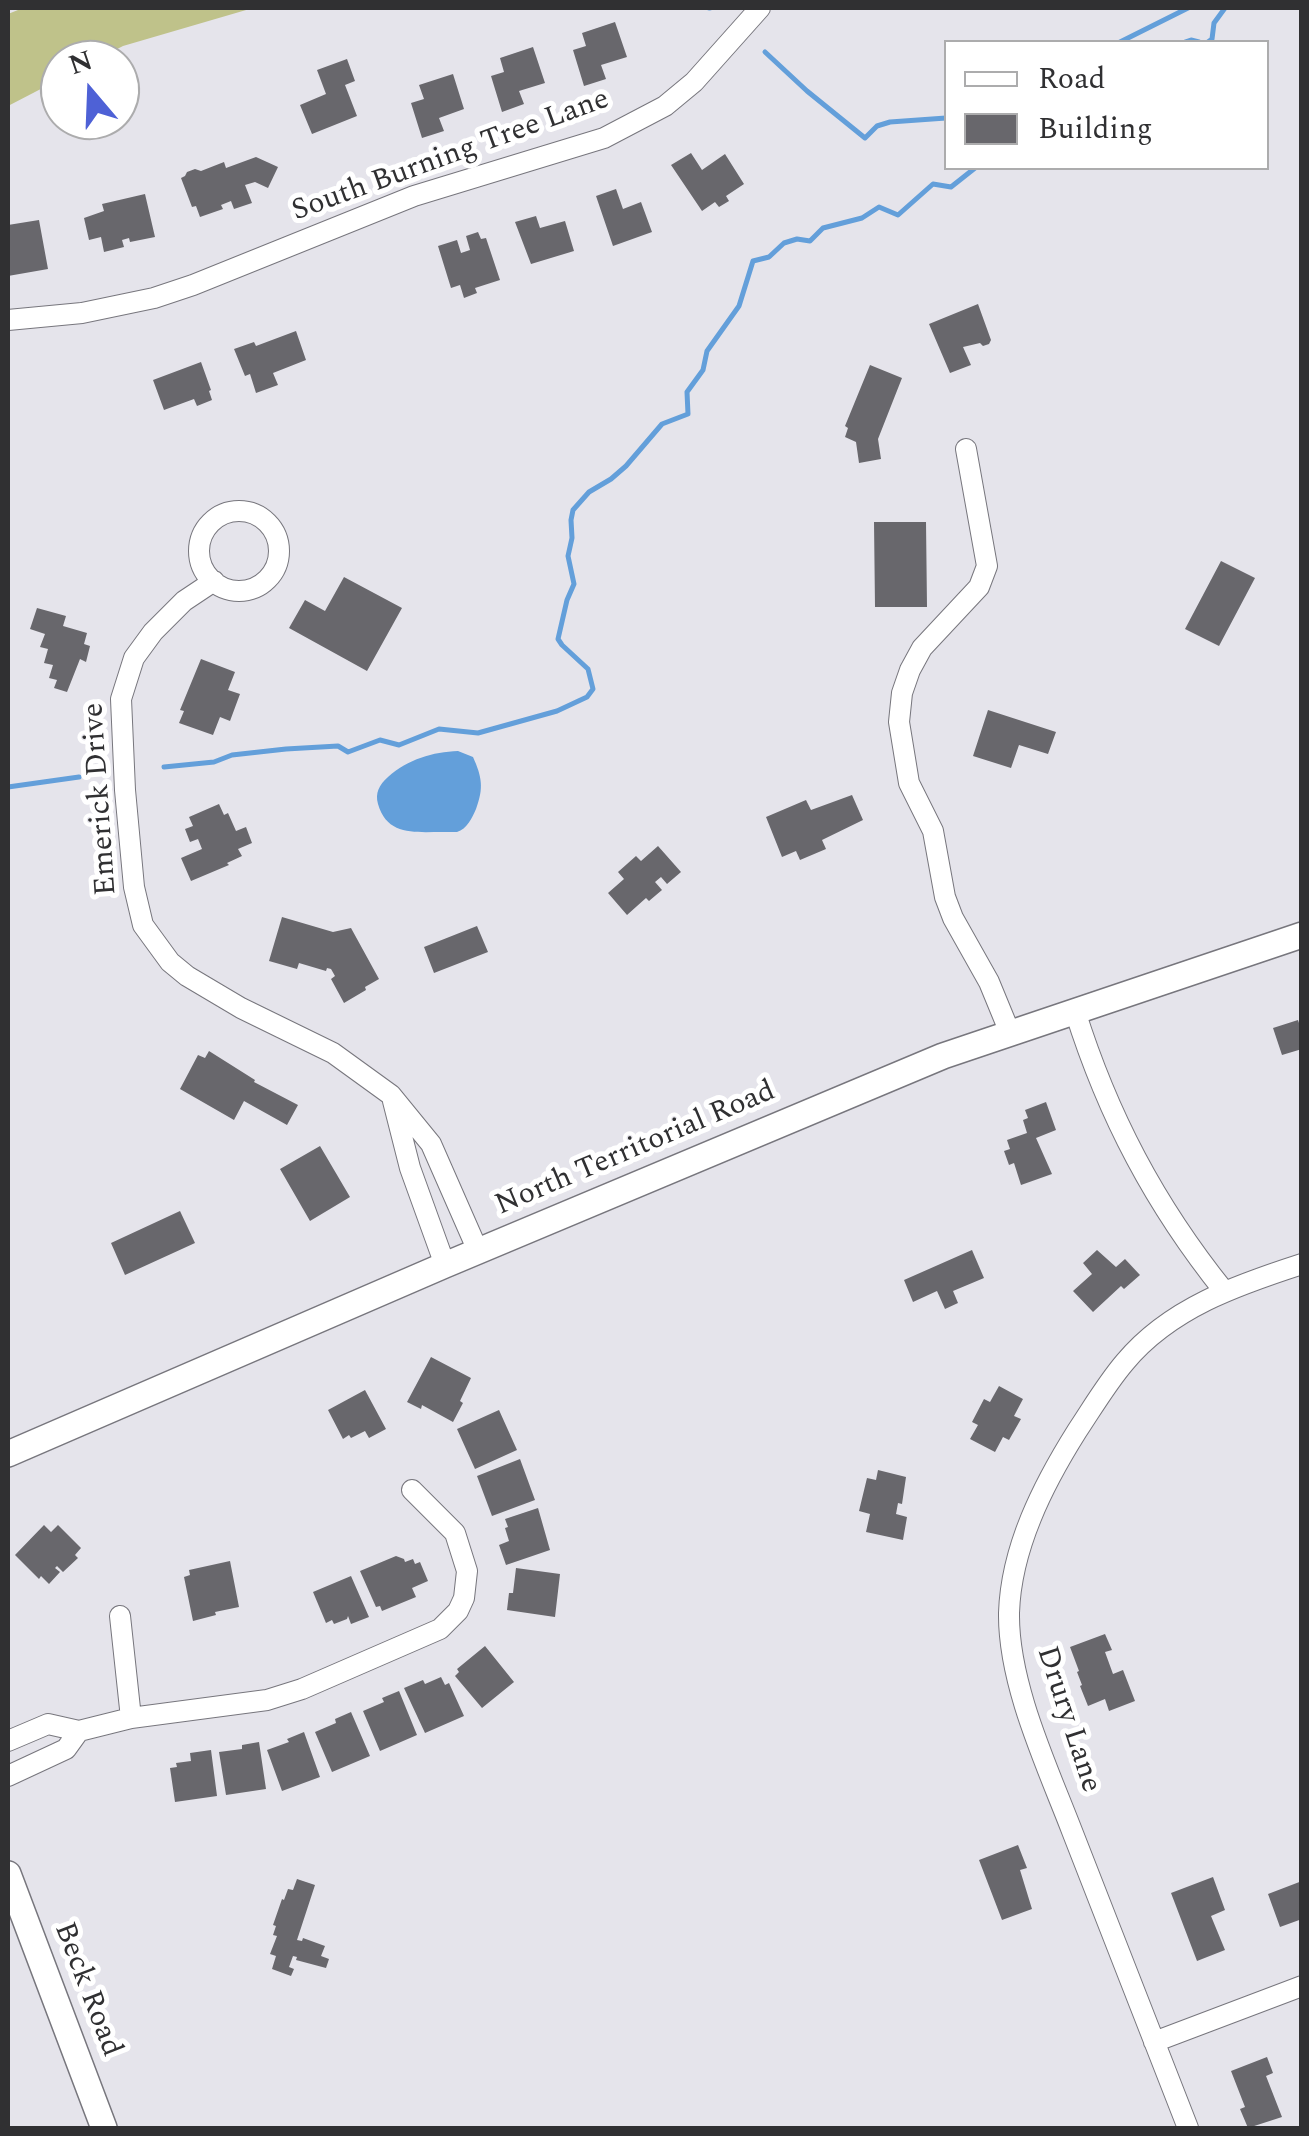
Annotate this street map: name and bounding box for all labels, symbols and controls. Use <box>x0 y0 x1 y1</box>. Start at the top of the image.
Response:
text: N <box>63 39 99 87</box>
north arrow <box>40 40 140 140</box>
legend <box>944 40 1269 170</box>
text: Road <box>1038 56 1106 102</box>
street label: South Burning Tree Lane <box>287 83 615 231</box>
text: Building <box>1038 106 1153 152</box>
street label: Emerick Drive <box>77 701 127 897</box>
street label: North Territorial Road <box>491 1075 781 1225</box>
street label: Drury Lane <box>1026 1642 1108 1798</box>
street label: Beck Road <box>44 1918 128 2062</box>

